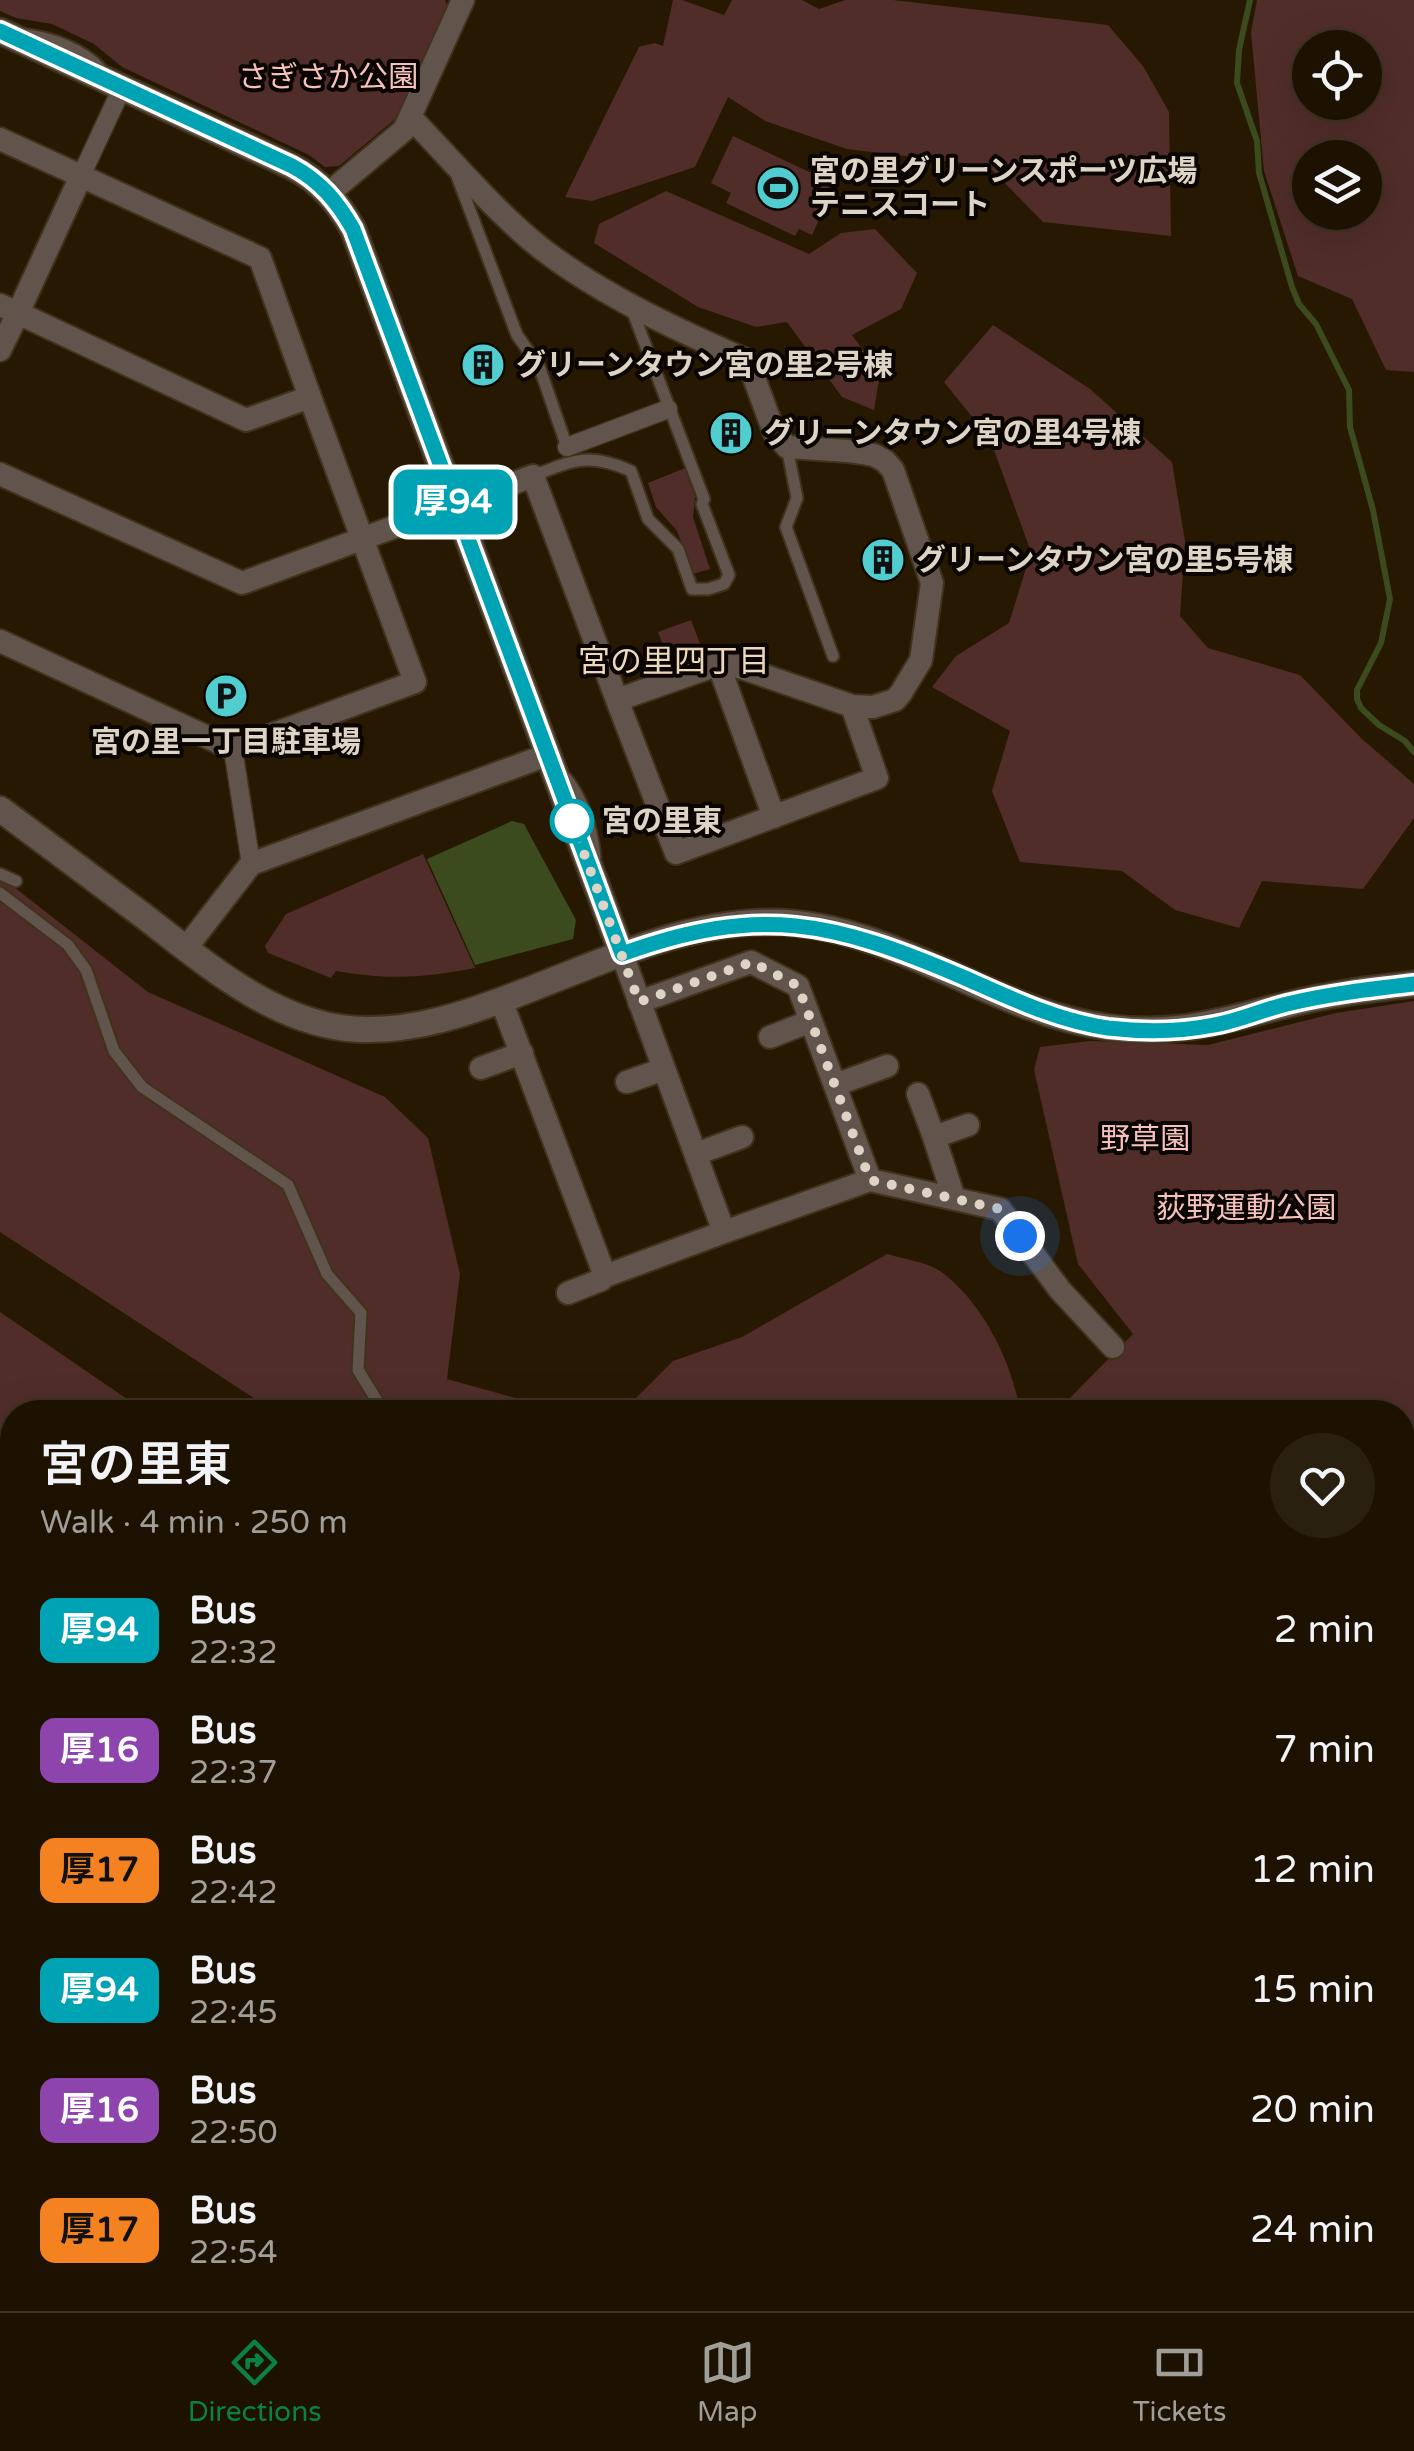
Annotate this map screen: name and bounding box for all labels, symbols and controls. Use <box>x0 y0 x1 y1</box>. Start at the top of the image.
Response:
map controls <box>1292 30 1382 230</box>
button: locate <box>1292 30 1382 120</box>
park label: さぎさか公園 <box>238 59 418 96</box>
button: layers <box>1292 140 1382 230</box>
place label: 宮の里グリーンスポーツ広場 テニスコート <box>810 153 1197 224</box>
sports icon: 宮の里グリーンスポーツ広場 テニスコート <box>755 165 801 211</box>
building icon: グリーンタウン宮の里2号棟 <box>460 342 506 388</box>
place label: グリーンタウン宮の里2号棟 <box>516 347 893 384</box>
building icon: グリーンタウン宮の里4号棟 <box>708 410 754 456</box>
place label: グリーンタウン宮の里4号棟 <box>764 415 1141 452</box>
line badge: 厚94 <box>396 470 510 534</box>
text: 厚94 <box>414 481 492 523</box>
building icon: グリーンタウン宮の里5号棟 <box>860 537 906 583</box>
place label: グリーンタウン宮の里5号棟 <box>916 542 1293 579</box>
district label: 宮の里四丁目 <box>578 643 770 681</box>
parking icon: 宮の里一丁目駐車場 <box>203 673 249 719</box>
place label: 宮の里一丁目駐車場 <box>91 724 361 761</box>
marker: 宮の里東 <box>551 800 593 842</box>
place label: 宮の里東 <box>602 803 722 840</box>
park label: 野草園 <box>1100 1121 1190 1158</box>
park label: 荻野運動公園 <box>1156 1190 1336 1227</box>
your location <box>995 1211 1045 1261</box>
button: heart <box>1270 1433 1375 1538</box>
text: 宮の里東 <box>40 1437 232 1495</box>
text: Walk · 4 min · 250 m <box>40 1504 348 1542</box>
text: Bus <box>189 1588 256 1634</box>
text: 2 min <box>1274 1607 1375 1653</box>
text: 厚94 <box>60 1609 139 1651</box>
text: 22:32 <box>189 1634 278 1672</box>
text: Bus <box>189 1708 256 1754</box>
text: 7 min <box>1274 1727 1375 1773</box>
text: 厚16 <box>60 1729 139 1771</box>
text: 22:37 <box>189 1754 278 1792</box>
text: Bus <box>189 1828 256 1874</box>
text: 12 min <box>1250 1847 1375 1893</box>
text: 厚17 <box>60 1849 139 1891</box>
text: 22:42 <box>189 1874 278 1912</box>
text: Bus <box>189 1948 256 1994</box>
text: 15 min <box>1250 1967 1375 2013</box>
text: 厚94 <box>60 1969 139 2011</box>
text: 22:45 <box>189 1994 278 2032</box>
text: Bus <box>189 2068 256 2114</box>
text: 20 min <box>1250 2087 1375 2133</box>
text: 厚16 <box>60 2089 139 2131</box>
text: 22:50 <box>189 2114 278 2152</box>
text: Bus <box>189 2188 256 2234</box>
text: 24 min <box>1250 2207 1375 2253</box>
text: 厚17 <box>60 2209 139 2251</box>
text: 22:54 <box>189 2234 278 2272</box>
tab: Directions <box>188 2335 322 2429</box>
tab: Map <box>697 2335 757 2429</box>
tab: Tickets <box>1133 2335 1226 2429</box>

